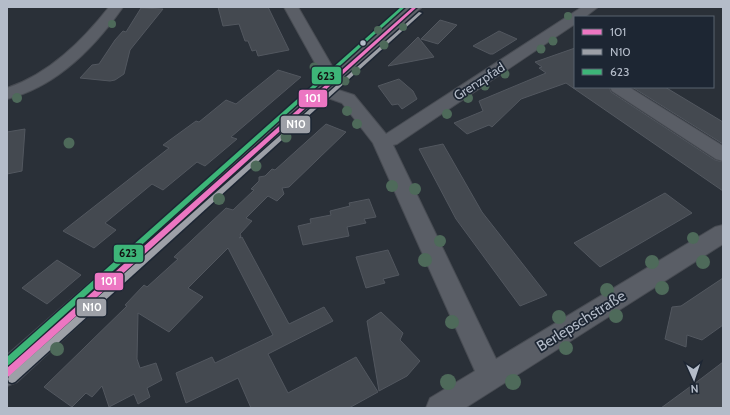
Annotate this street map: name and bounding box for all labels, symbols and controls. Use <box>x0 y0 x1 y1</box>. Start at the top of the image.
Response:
legend <box>574 16 714 88</box>
text: 101 <box>610 24 626 39</box>
unlabelled marker <box>358 38 368 48</box>
text: N10 <box>610 44 631 59</box>
street label: Grenzpfad <box>451 59 507 103</box>
text: 623 <box>610 64 630 79</box>
line badge: 623 <box>311 66 342 85</box>
text: 623 <box>317 69 335 83</box>
line badge: 101 <box>298 89 328 108</box>
text: 101 <box>305 91 321 105</box>
line badge: N10 <box>280 115 311 134</box>
text: N10 <box>286 117 306 131</box>
line badge: 623 <box>113 244 144 263</box>
text: 623 <box>119 246 137 260</box>
line badge: 101 <box>94 272 124 291</box>
text: 101 <box>101 274 117 288</box>
street label: Berlepschstraße <box>533 286 629 355</box>
line badge: N10 <box>76 298 107 317</box>
text: N10 <box>82 300 102 314</box>
north arrow <box>674 359 714 399</box>
text: N <box>690 382 699 396</box>

